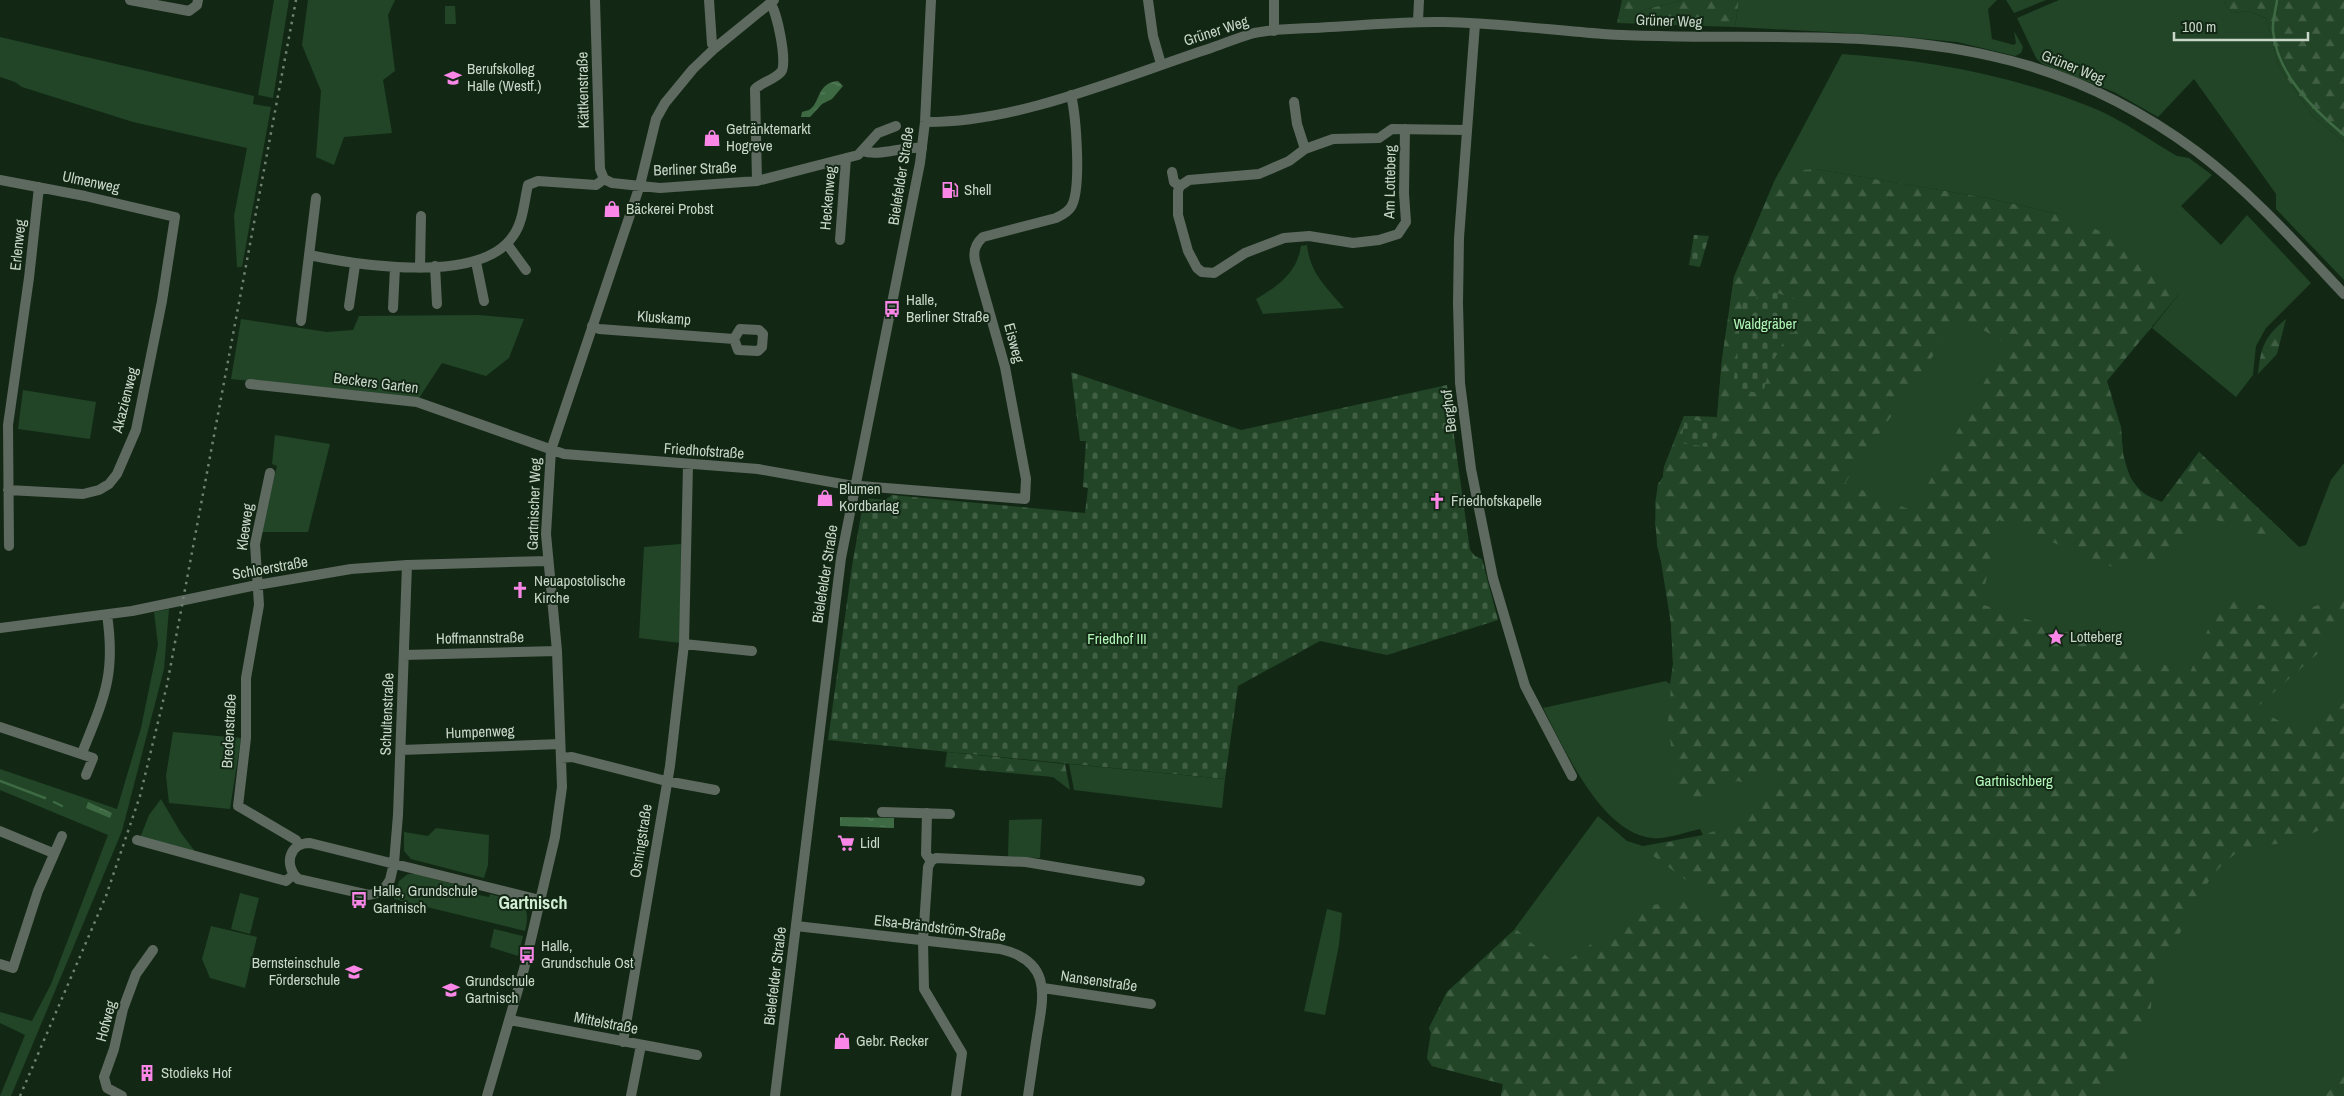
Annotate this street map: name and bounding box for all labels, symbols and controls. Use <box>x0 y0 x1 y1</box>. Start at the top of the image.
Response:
street label: Grüner Weg <box>1635 9 1703 32</box>
street label: Grüner Weg <box>1181 10 1251 51</box>
scale bar <box>2174 10 2308 42</box>
text: 100 m <box>2182 16 2216 37</box>
street label: Grüner Weg <box>2038 44 2108 89</box>
street label: Kättkenstraße <box>571 51 594 128</box>
place label: Berufskolleg Halle (Westf.) <box>467 58 541 96</box>
school or university icon: Berufskolleg Halle (Westf.) <box>443 68 463 88</box>
place label: Getränktemarkt Hogreve <box>726 118 811 156</box>
street label: Bielefelder Straße <box>882 125 919 227</box>
shop icon: Getränktemarkt Hogreve <box>702 128 722 148</box>
street label: Am Lotteberg <box>1378 145 1401 220</box>
street label: Berliner Straße <box>653 157 737 180</box>
street label: Ulmenweg <box>61 165 122 198</box>
street label: Heckenweg <box>814 165 841 231</box>
place label: Shell <box>964 179 991 200</box>
fuel station icon: Shell <box>940 180 960 200</box>
place label: Bäckerei Probst <box>626 198 714 219</box>
shop icon: Bäckerei Probst <box>602 199 622 219</box>
street label: Erlenweg <box>4 218 31 272</box>
place label: Halle, Berliner Straße <box>906 289 990 327</box>
bus stop icon: Halle, Berliner Straße <box>882 299 902 319</box>
street label: Kluskamp <box>636 305 692 330</box>
park label: Waldgräber <box>1733 313 1797 334</box>
street label: Eisweg <box>999 321 1030 365</box>
street label: Akazienweg <box>106 365 143 436</box>
street label: Beckers Garten <box>332 367 420 398</box>
street label: Berghof <box>1435 388 1462 434</box>
street label: Friedhofstraße <box>663 437 745 464</box>
street label: Gartnischer Weg <box>521 457 546 551</box>
place label: Blumen Kordbarlag <box>839 478 899 516</box>
shop icon: Blumen Kordbarlag <box>815 488 835 508</box>
place label: Friedhofskapelle <box>1451 490 1542 511</box>
church icon: Friedhofskapelle <box>1427 491 1447 511</box>
street label: Kleeweg <box>231 502 258 552</box>
street label: Bielefelder Straße <box>806 523 843 625</box>
street label: Schloerstraße <box>230 550 310 584</box>
place label: Neuapostolische Kirche <box>534 570 626 608</box>
church icon: Neuapostolische Kirche <box>510 580 530 600</box>
street label: Hoffmannstraße <box>436 626 524 649</box>
place label: Lotteberg <box>2070 626 2122 647</box>
place icon: Lotteberg <box>2046 627 2066 647</box>
park label: Friedhof III <box>1087 628 1147 649</box>
street label: Schultenstraße <box>375 672 398 756</box>
street label: Bredenstraße <box>216 693 241 769</box>
street label: Humpenweg <box>445 720 515 743</box>
park label: Gartnischberg <box>1975 770 2053 791</box>
street label: Osningstraße <box>624 802 657 879</box>
place label: Lidl <box>860 832 880 853</box>
supermarket icon: Lidl <box>836 833 856 853</box>
place label: Halle, Grundschule Gartnisch <box>373 880 478 918</box>
bus stop icon: Halle, Grundschule Gartnisch <box>349 890 369 910</box>
district label: Gartnisch <box>499 890 567 915</box>
street label: Elsa-Brändström-Straße <box>873 909 1007 946</box>
street label: Bielefelder Straße <box>758 925 791 1026</box>
place label: Halle, Grundschule Ost <box>541 935 634 973</box>
bus stop icon: Halle, Grundschule Ost <box>517 945 537 965</box>
place label: Bernsteinschule Förderschule <box>252 952 340 990</box>
school or university icon: Bernsteinschule Förderschule <box>344 962 364 982</box>
street label: Nansenstraße <box>1059 965 1139 996</box>
place label: Grundschule Gartnisch <box>465 970 535 1008</box>
school or university icon: Grundschule Gartnisch <box>441 980 461 1000</box>
street label: Hofweg <box>90 998 121 1044</box>
street label: Mittelstraße <box>572 1006 640 1039</box>
place label: Gebr. Recker <box>856 1030 928 1051</box>
shop icon: Gebr. Recker <box>832 1031 852 1051</box>
place label: Stodieks Hof <box>161 1062 232 1083</box>
building icon: Stodieks Hof <box>137 1063 157 1083</box>

